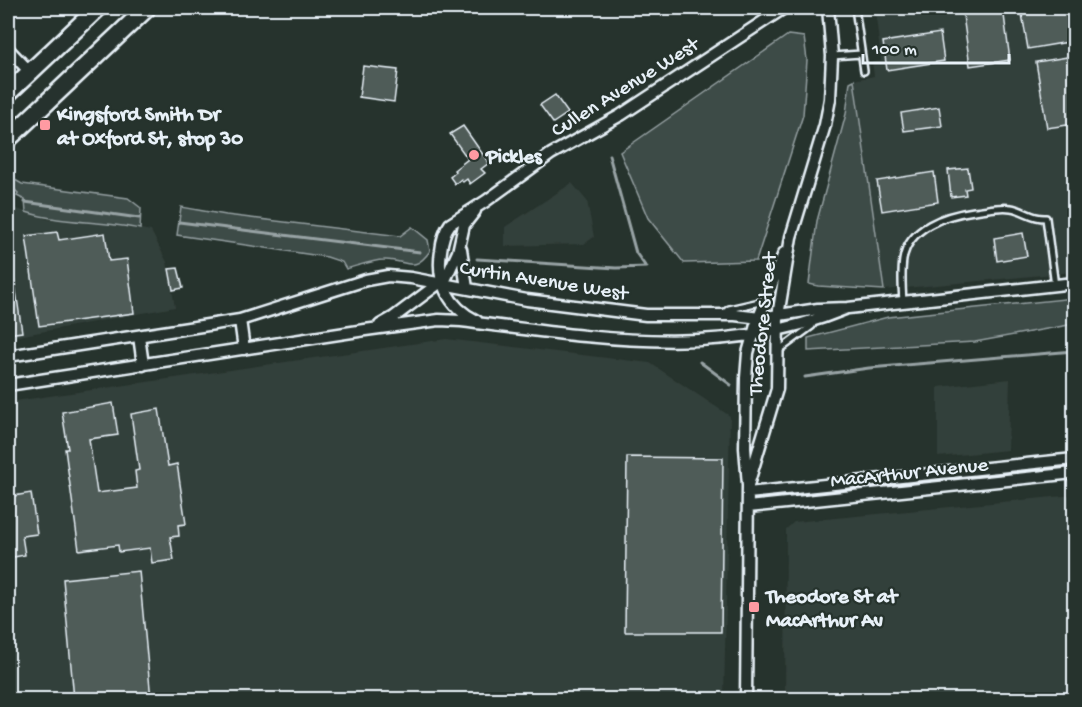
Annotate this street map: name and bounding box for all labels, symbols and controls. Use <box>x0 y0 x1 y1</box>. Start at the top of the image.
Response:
scale bar <box>863 27 1008 65</box>
street label: Cullen Avenue West <box>547 32 706 144</box>
text: 100 m <box>871 40 917 61</box>
place label: Kingsford Smith Dr at Oxford St, stop 30 <box>56 104 243 153</box>
marker: Kingsford Smith Dr at Oxford St, stop 30 <box>38 118 52 132</box>
place label: Pickles <box>485 146 543 171</box>
marker: Pickles <box>467 148 481 162</box>
street label: Theodore Street <box>744 249 785 398</box>
street label: Curtin Avenue West <box>458 257 632 308</box>
street label: MacArthur Avenue <box>829 454 991 495</box>
place label: Theodore St at MacArthur Av <box>764 586 899 635</box>
marker: Theodore St at MacArthur Av <box>747 600 761 614</box>

